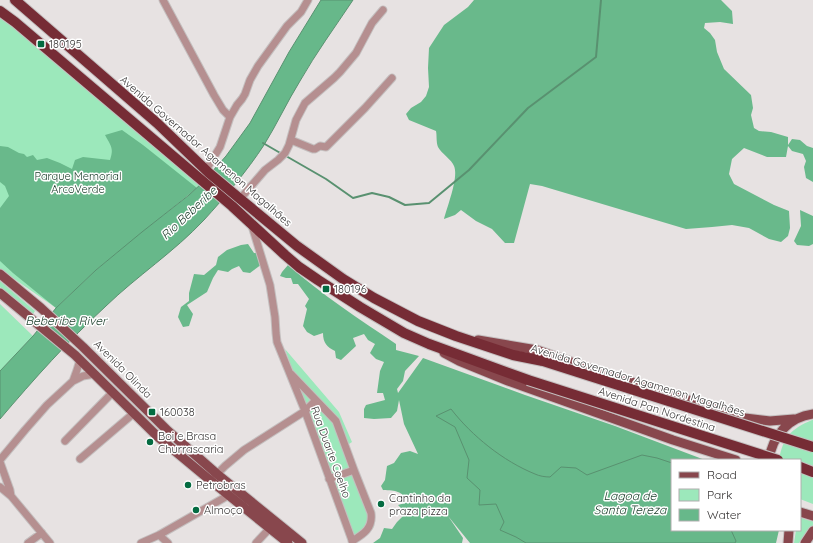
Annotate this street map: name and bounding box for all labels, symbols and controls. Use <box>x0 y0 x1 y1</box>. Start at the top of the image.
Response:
place label: 180195 <box>49 37 82 51</box>
marker: 180195 <box>36 39 46 49</box>
street label: Avenida Governador Agamenon Magalhães <box>117 73 295 229</box>
park label: Parque Memorial ArcoVerde <box>34 169 122 196</box>
water label: Rio Beberibe <box>158 182 221 242</box>
place label: 180196 <box>334 282 367 296</box>
marker: 180196 <box>321 284 331 294</box>
water label: Beberibe River <box>25 313 108 328</box>
street label: Avenida Olinda <box>91 337 155 401</box>
street label: Avenida Governador Agamenon Magalhães <box>529 341 747 419</box>
street label: Avenida Pan Nordestina <box>597 383 717 435</box>
street label: Rua Duarte Coelho <box>308 404 354 500</box>
place label: 160038 <box>160 405 195 419</box>
marker: 160038 <box>147 407 157 417</box>
place label: Boi e Brasa Churrascaria <box>158 429 223 456</box>
marker: Boi e Brasa Churrascaria <box>145 437 155 447</box>
legend <box>671 459 801 531</box>
text: Road <box>707 467 737 482</box>
place label: Petrobras <box>196 478 246 492</box>
marker: Petrobras <box>183 480 193 490</box>
text: Park <box>707 487 732 502</box>
water label: Lagoa de Santa Tereza <box>594 488 667 517</box>
place label: Cantinho da praza pizza <box>389 491 451 518</box>
marker: Cantinho da praza pizza <box>376 499 386 509</box>
place label: Almoço <box>204 503 243 517</box>
marker: Almoço <box>191 505 201 515</box>
text: Water <box>707 507 742 522</box>

